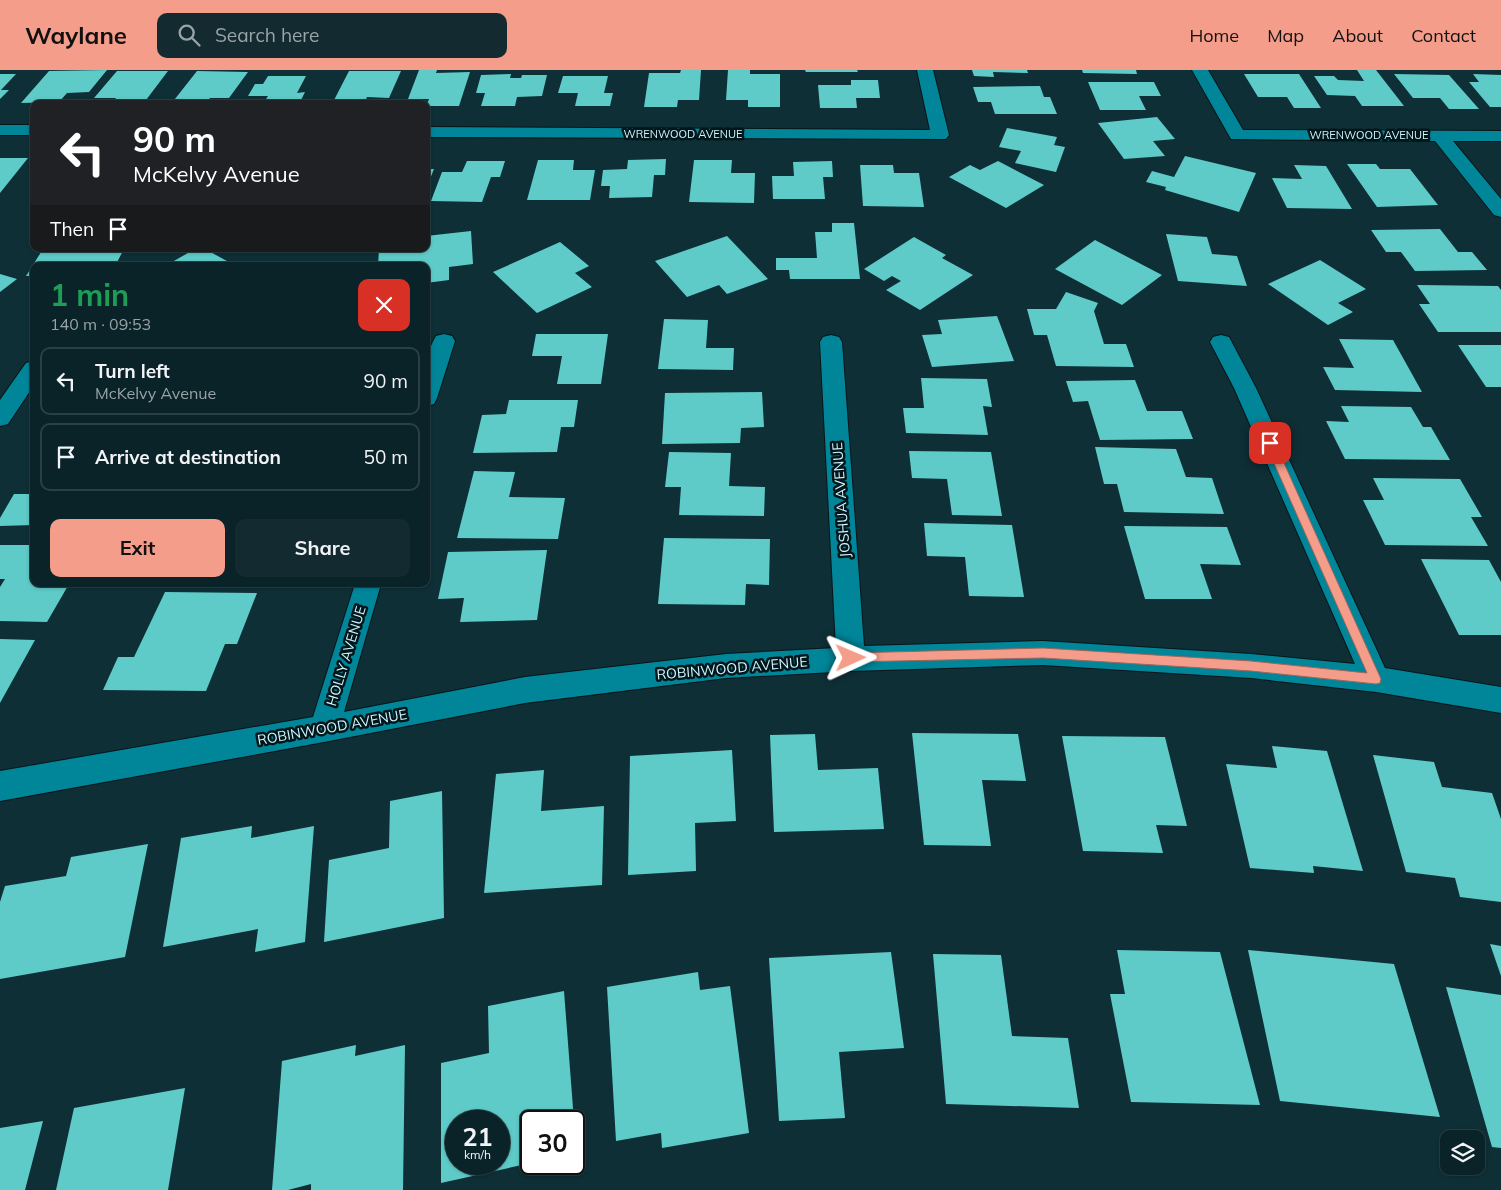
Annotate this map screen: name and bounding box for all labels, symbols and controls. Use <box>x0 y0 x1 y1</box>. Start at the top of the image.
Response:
search box <box>157 13 507 58</box>
text: Waylane <box>25 20 127 50</box>
icon: search <box>175 21 203 49</box>
text: Search here <box>215 23 319 47</box>
text: Home <box>1189 24 1239 47</box>
text: Map <box>1267 24 1304 47</box>
text: About <box>1332 24 1383 47</box>
text: Contact <box>1411 24 1476 47</box>
text: 90 m <box>133 117 216 161</box>
icon: left <box>50 120 115 185</box>
street label: WRENWOOD AVENUE <box>624 127 743 141</box>
street label: WRENWOOD AVENUE <box>1310 128 1429 142</box>
text: McKelvy Avenue <box>133 160 300 188</box>
icon: arrive <box>104 215 132 243</box>
text: Then <box>50 217 94 241</box>
text: 1 min <box>50 276 129 314</box>
button: close <box>358 279 410 331</box>
text: 140 m · 09:53 <box>50 314 151 334</box>
text: Turn left <box>95 359 170 383</box>
icon: left <box>52 367 80 395</box>
text: 90 m <box>364 369 408 393</box>
text: McKelvy Avenue <box>95 383 216 403</box>
pin <box>1249 422 1291 464</box>
icon: arrive <box>1256 429 1284 457</box>
street label: JOSHUA AVENUE <box>828 442 854 558</box>
icon: arrive <box>52 443 80 471</box>
text: Arrive at destination <box>95 445 281 469</box>
text: 50 m <box>364 445 408 469</box>
button: Exit <box>50 519 225 577</box>
button: Share <box>235 519 410 577</box>
street label: HOLLY AVENUE <box>322 604 370 708</box>
position arrow <box>824 631 876 683</box>
street label: ROBINWOOD AVENUE <box>656 652 808 684</box>
street label: ROBINWOOD AVENUE <box>256 705 408 749</box>
speed limit sign: 30 <box>520 1110 585 1175</box>
text: 21 <box>462 1121 493 1152</box>
map controls <box>1440 1130 1485 1175</box>
button: layers <box>1440 1130 1485 1175</box>
text: km/h <box>464 1147 491 1162</box>

